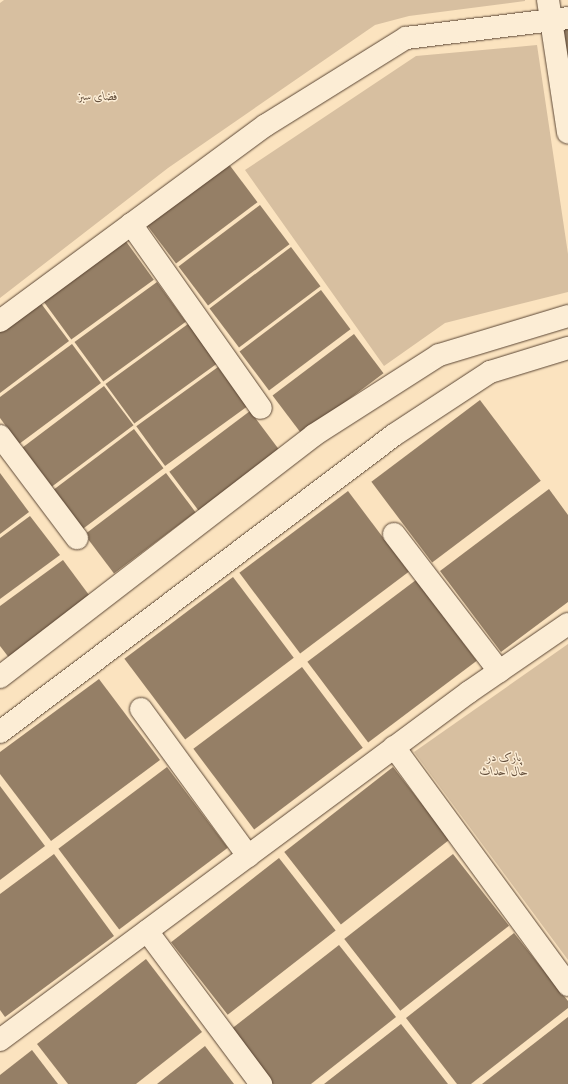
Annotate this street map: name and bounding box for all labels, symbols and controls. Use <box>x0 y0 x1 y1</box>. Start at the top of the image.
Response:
park label: فضای سبز <box>78 91 118 105</box>
park label: پارک در حال احداث <box>480 752 528 780</box>

